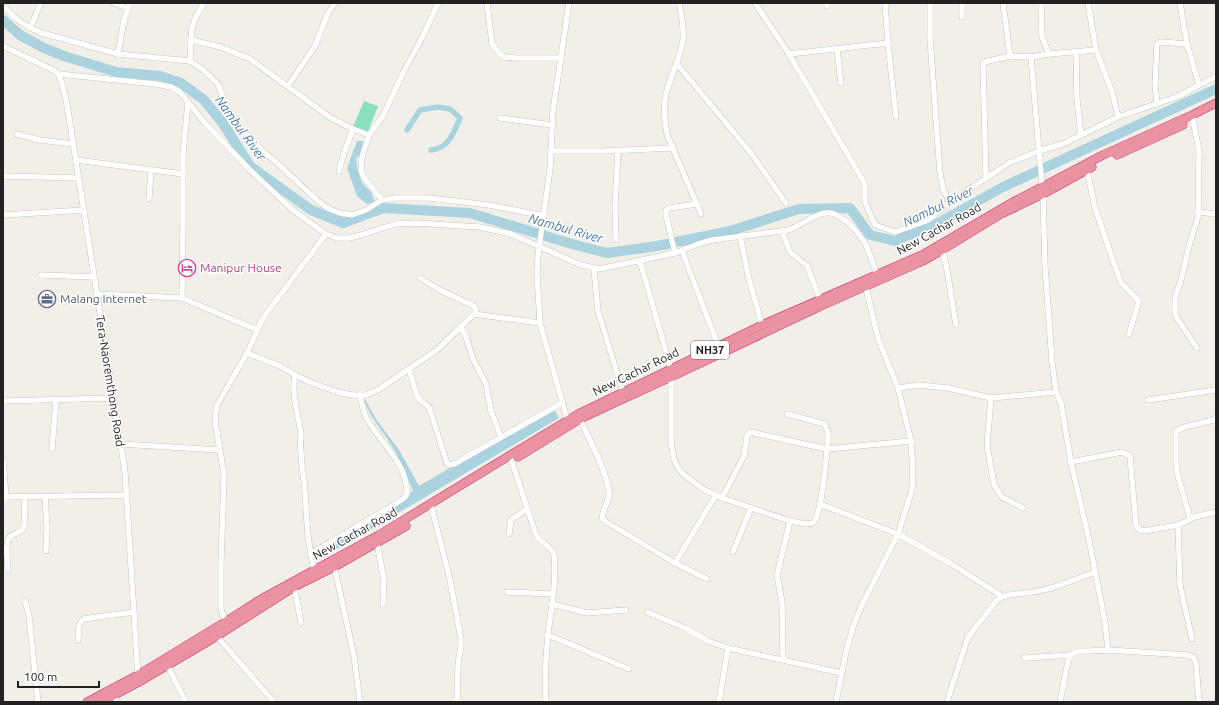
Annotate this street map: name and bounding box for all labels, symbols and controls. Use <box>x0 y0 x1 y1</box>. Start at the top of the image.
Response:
water label: Nambul River <box>213 93 270 164</box>
water label: Nambul River <box>901 182 976 229</box>
street label: New Cachar Road <box>894 200 983 257</box>
water label: Nambul River <box>527 211 606 246</box>
hotel icon: Manipur House <box>177 258 197 278</box>
place label: Manipur House <box>200 261 282 274</box>
office icon: Malang Internet <box>37 289 57 309</box>
place label: Malang Internet <box>60 292 147 305</box>
street label: Tera-Naoremthong Road <box>94 314 127 448</box>
road number: NH37 <box>691 341 729 359</box>
street label: New Cachar Road <box>591 345 681 398</box>
street label: New Cachar Road <box>310 505 399 562</box>
scale bar <box>18 663 99 689</box>
text: 100 m <box>24 670 57 683</box>

